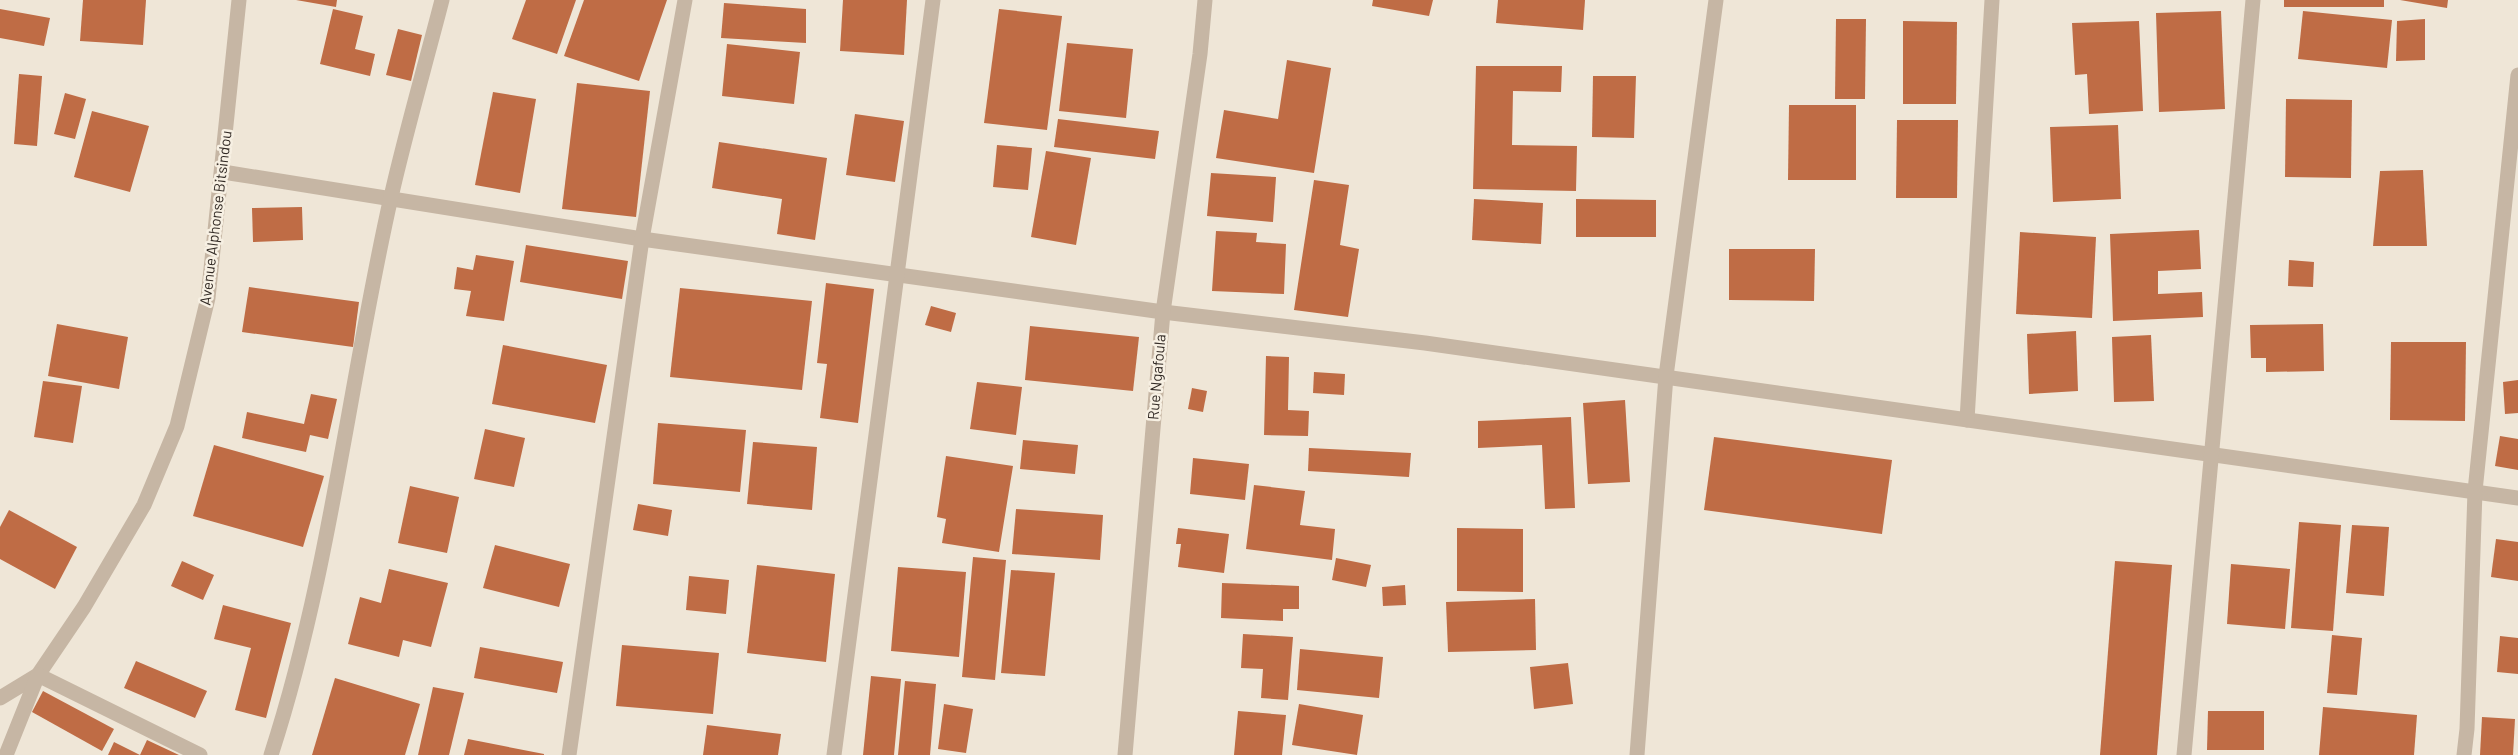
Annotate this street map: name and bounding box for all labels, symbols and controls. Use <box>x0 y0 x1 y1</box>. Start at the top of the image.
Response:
street label: Avenue Alphonse Bitsindou <box>195 129 235 306</box>
street label: Rue Ngafoula <box>1143 333 1169 421</box>

